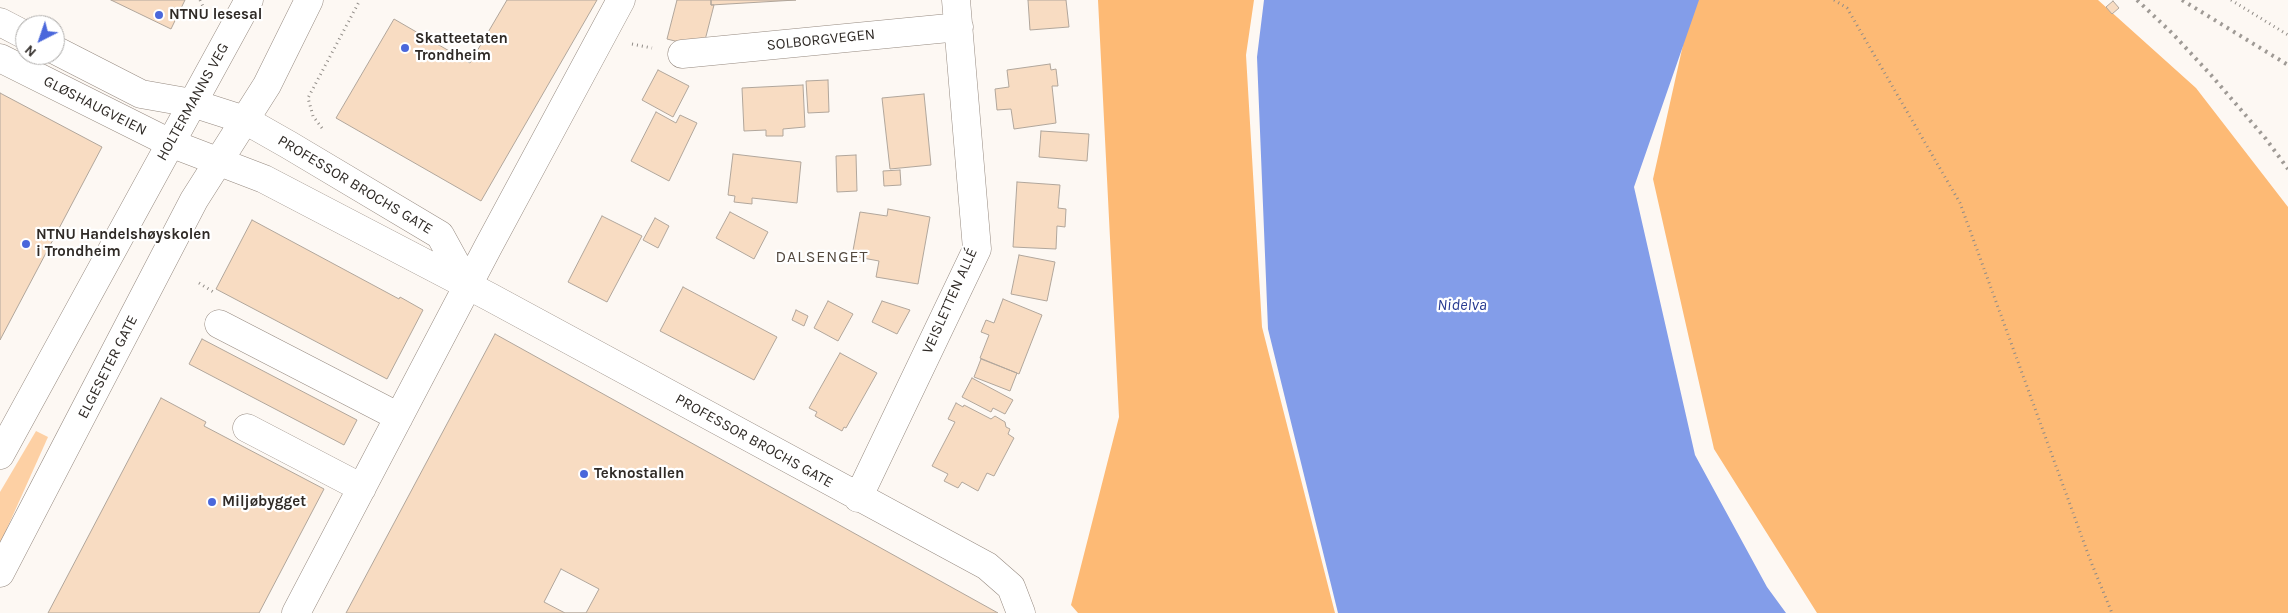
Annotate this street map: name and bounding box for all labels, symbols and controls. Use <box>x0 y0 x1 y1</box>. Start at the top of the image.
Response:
place label: NTNU lesesal <box>169 6 262 24</box>
marker: NTNU lesesal <box>153 9 165 21</box>
north arrow <box>15 15 65 65</box>
street label: SOLBORGVEGEN <box>766 25 876 55</box>
place label: Skatteetaten Trondheim <box>415 30 508 65</box>
street label: HOLTERMANNS VEG <box>153 40 233 164</box>
text: N <box>21 41 40 61</box>
marker: Skatteetaten Trondheim <box>399 42 411 54</box>
street label: GLØSHAUGVEIEN <box>40 72 150 140</box>
street label: PROFESSOR BROCHS GATE <box>274 132 436 238</box>
place label: NTNU Handelshøyskolen i Trondheim <box>36 226 210 261</box>
marker: NTNU Handelshøyskolen i Trondheim <box>20 238 32 250</box>
street label: VEISLETTEN ALLÉ <box>919 245 981 357</box>
district label: DALSENGET <box>774 247 870 267</box>
water label: Nidelva <box>1437 295 1487 315</box>
street label: ELGESETER GATE <box>74 312 142 422</box>
street label: PROFESSOR BROCHS GATE <box>672 390 836 492</box>
place label: Teknostallen <box>594 465 684 483</box>
marker: Teknostallen <box>578 468 590 480</box>
place label: Miljøbygget <box>222 493 306 511</box>
marker: Miljøbygget <box>206 496 218 508</box>

